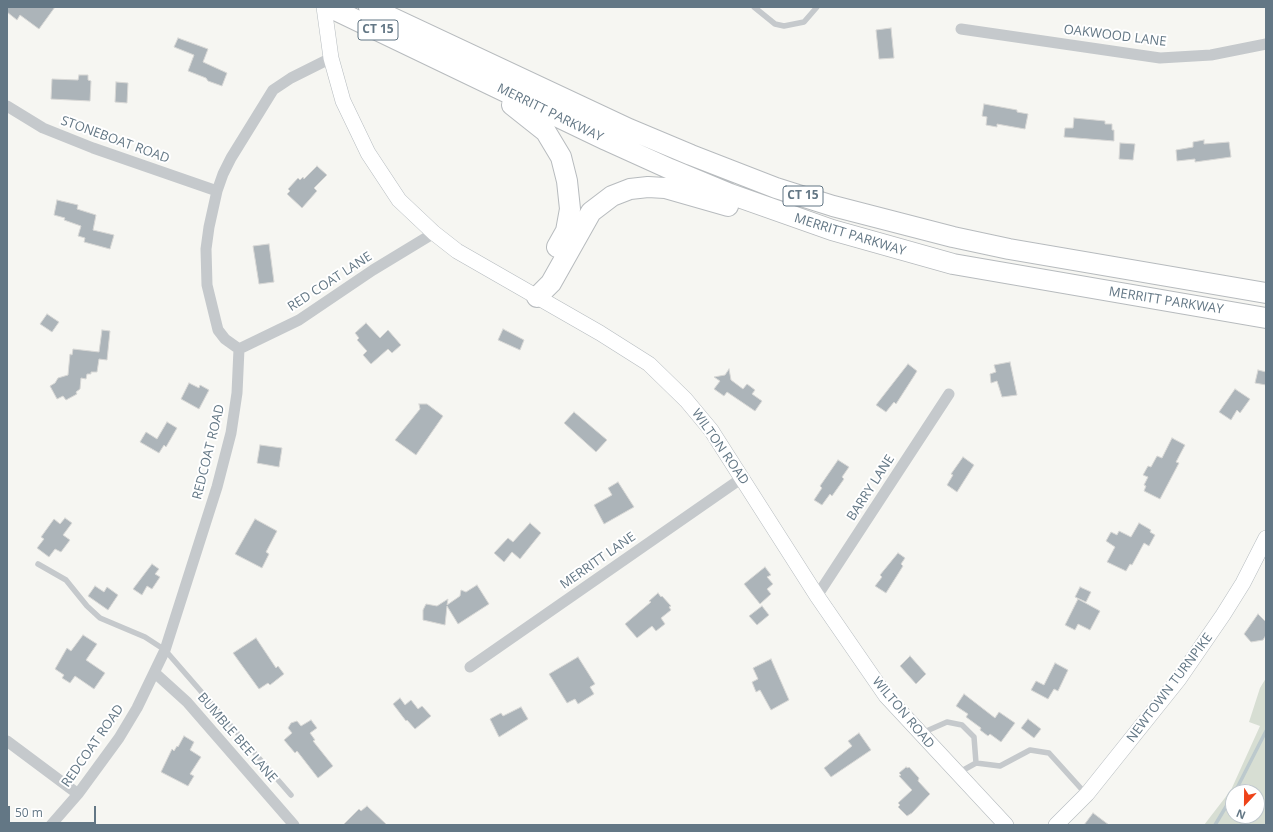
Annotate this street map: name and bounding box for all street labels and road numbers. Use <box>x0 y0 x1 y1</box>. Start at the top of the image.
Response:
road number: CT 15 <box>358 20 398 40</box>
street label: OAKWOOD LANE <box>1063 22 1167 50</box>
street label: MERRITT PARKWAY <box>495 81 605 145</box>
street label: STONEBOAT ROAD <box>59 113 171 167</box>
road number: CT 15 <box>783 186 823 206</box>
street label: MERRITT PARKWAY <box>792 211 908 259</box>
street label: RED COAT LANE <box>285 249 375 315</box>
street label: MERRITT PARKWAY <box>1108 284 1224 318</box>
street label: REDCOAT ROAD <box>190 403 228 501</box>
street label: WILTON ROAD <box>688 406 752 488</box>
street label: BARRY LANE <box>844 452 898 524</box>
street label: MERRITT LANE <box>557 529 639 593</box>
street label: NEWTOWN TURNPIKE <box>1124 630 1216 746</box>
street label: WILTON ROAD <box>869 674 937 752</box>
street label: BUMBLE BEE LANE <box>194 690 280 786</box>
street label: REDCOAT ROAD <box>59 702 127 790</box>

